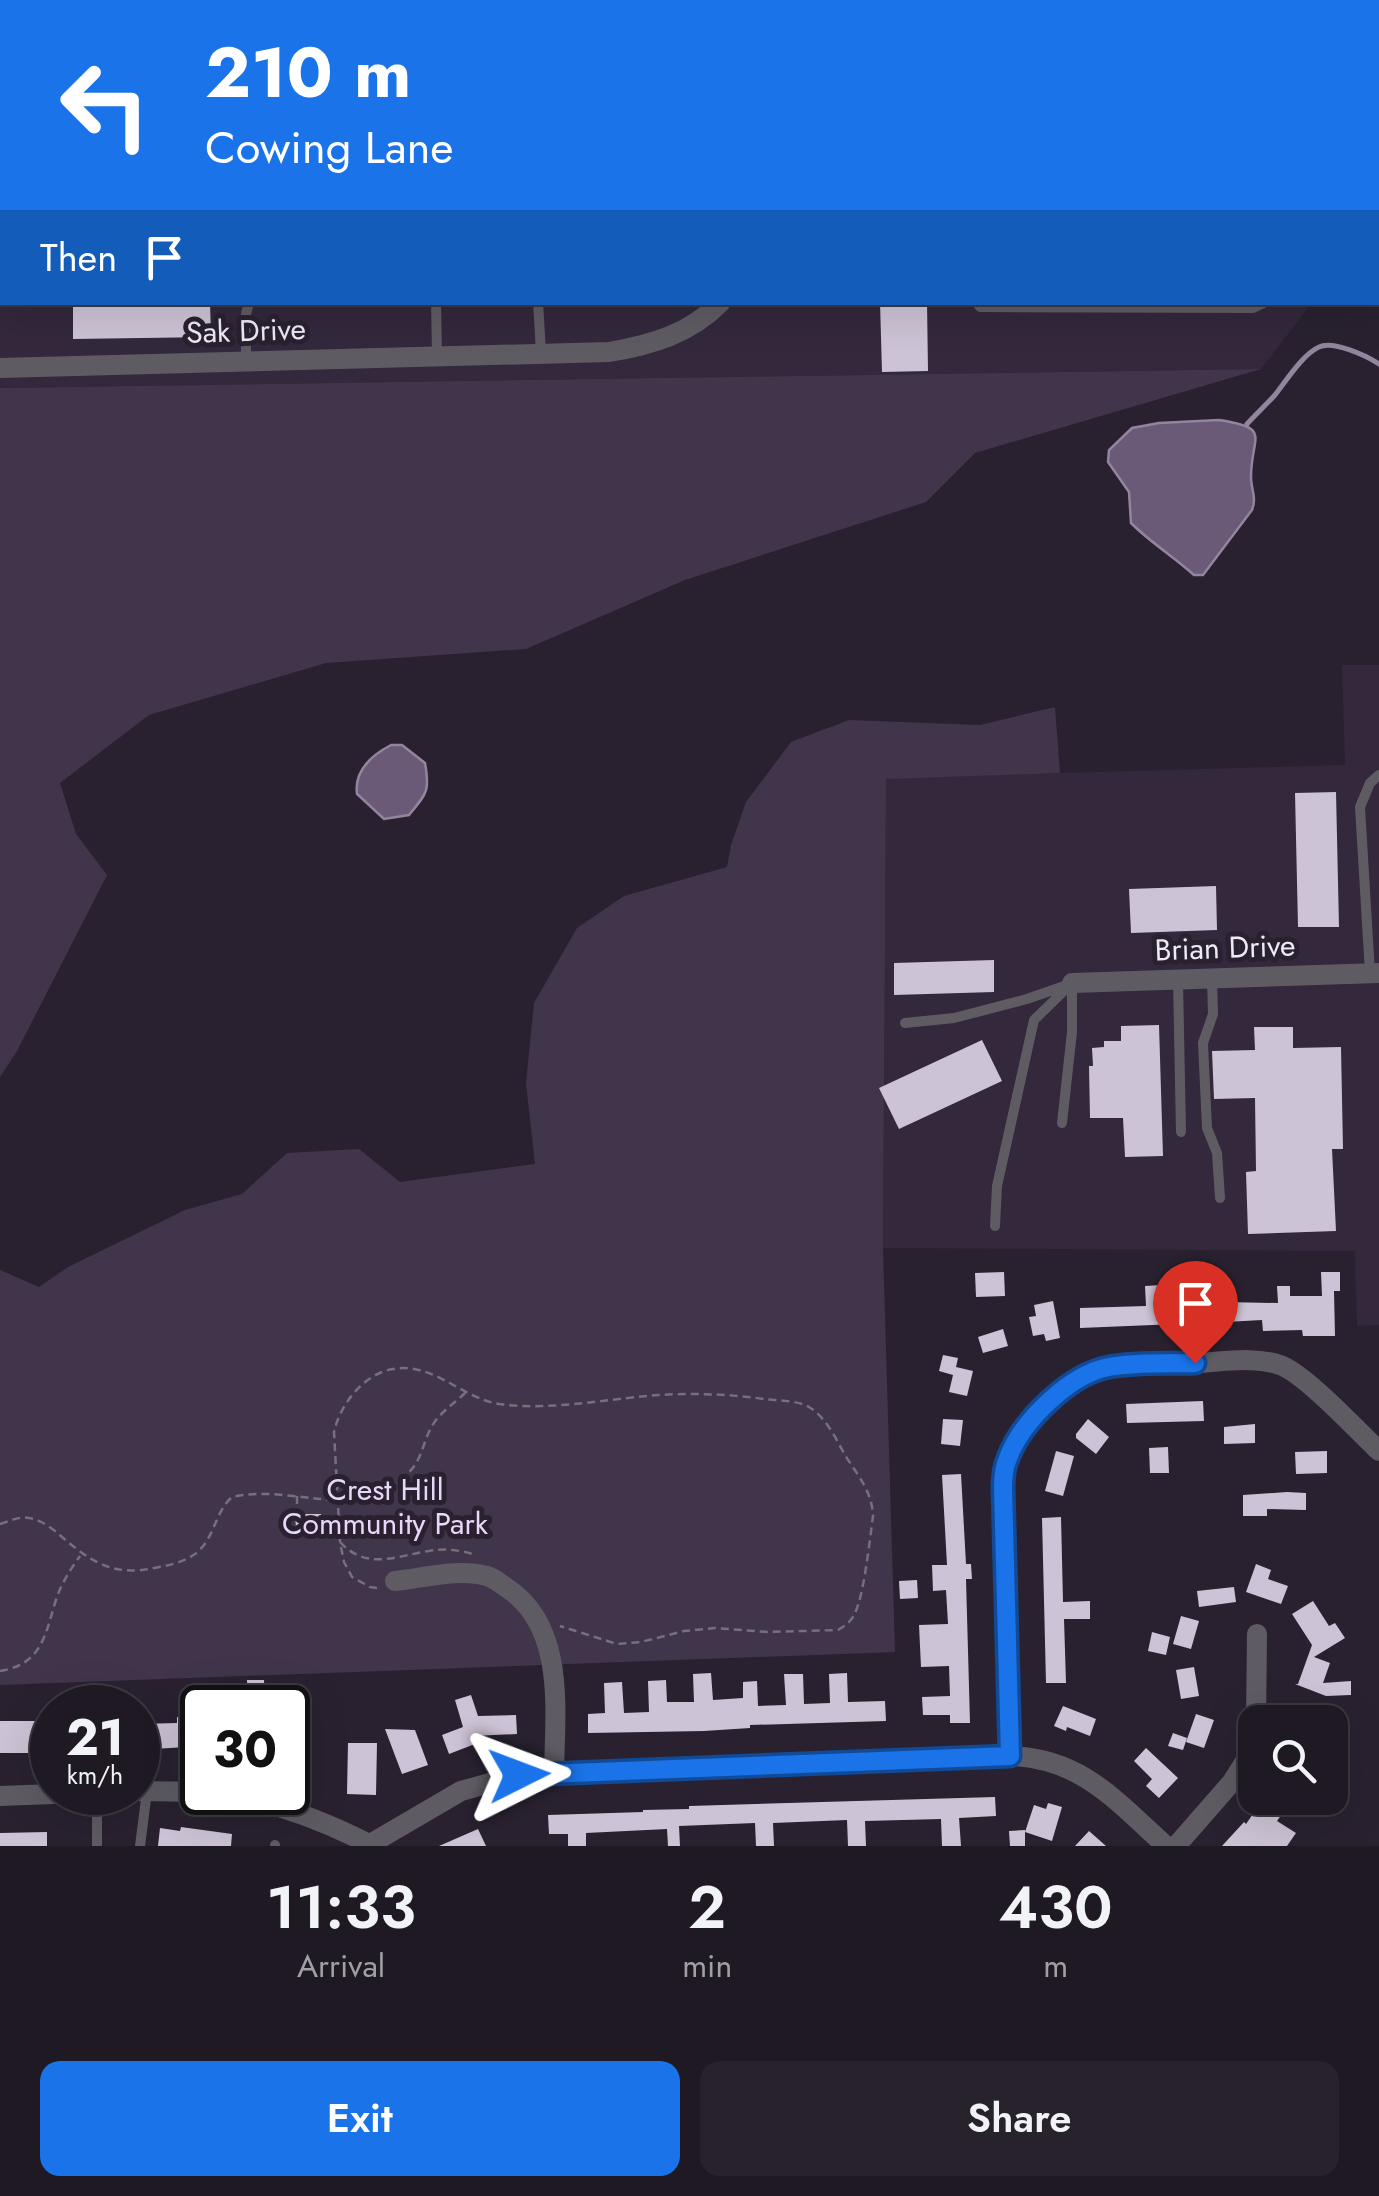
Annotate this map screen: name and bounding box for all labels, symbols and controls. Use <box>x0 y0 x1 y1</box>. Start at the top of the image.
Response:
text: 210 m <box>205 22 411 123</box>
icon: left <box>40 40 170 170</box>
text: Cowing Lane <box>205 115 454 180</box>
text: Then <box>40 230 117 285</box>
icon: arrive <box>137 230 192 285</box>
street label: Sak Drive <box>185 307 307 354</box>
street label: Brian Drive <box>1154 924 1296 971</box>
pin <box>1153 1261 1238 1364</box>
icon: arrive <box>1168 1276 1223 1331</box>
park label: Crest Hill Community Park <box>282 1468 489 1545</box>
speed limit sign: 30 <box>180 1685 310 1815</box>
text: 21 <box>66 1701 124 1774</box>
map controls <box>1238 1705 1348 1815</box>
button: search <box>1238 1705 1348 1815</box>
position arrow <box>467 1723 571 1827</box>
text: km/h <box>67 1757 123 1793</box>
text: 11:33 <box>266 1864 416 1951</box>
text: 2 <box>688 1864 726 1951</box>
text: 430 <box>999 1864 1113 1951</box>
text: Arrival <box>297 1943 385 1989</box>
text: min <box>682 1943 732 1989</box>
text: m <box>1043 1943 1068 1989</box>
button: Exit <box>40 2061 680 2176</box>
button: Share <box>700 2061 1339 2176</box>

